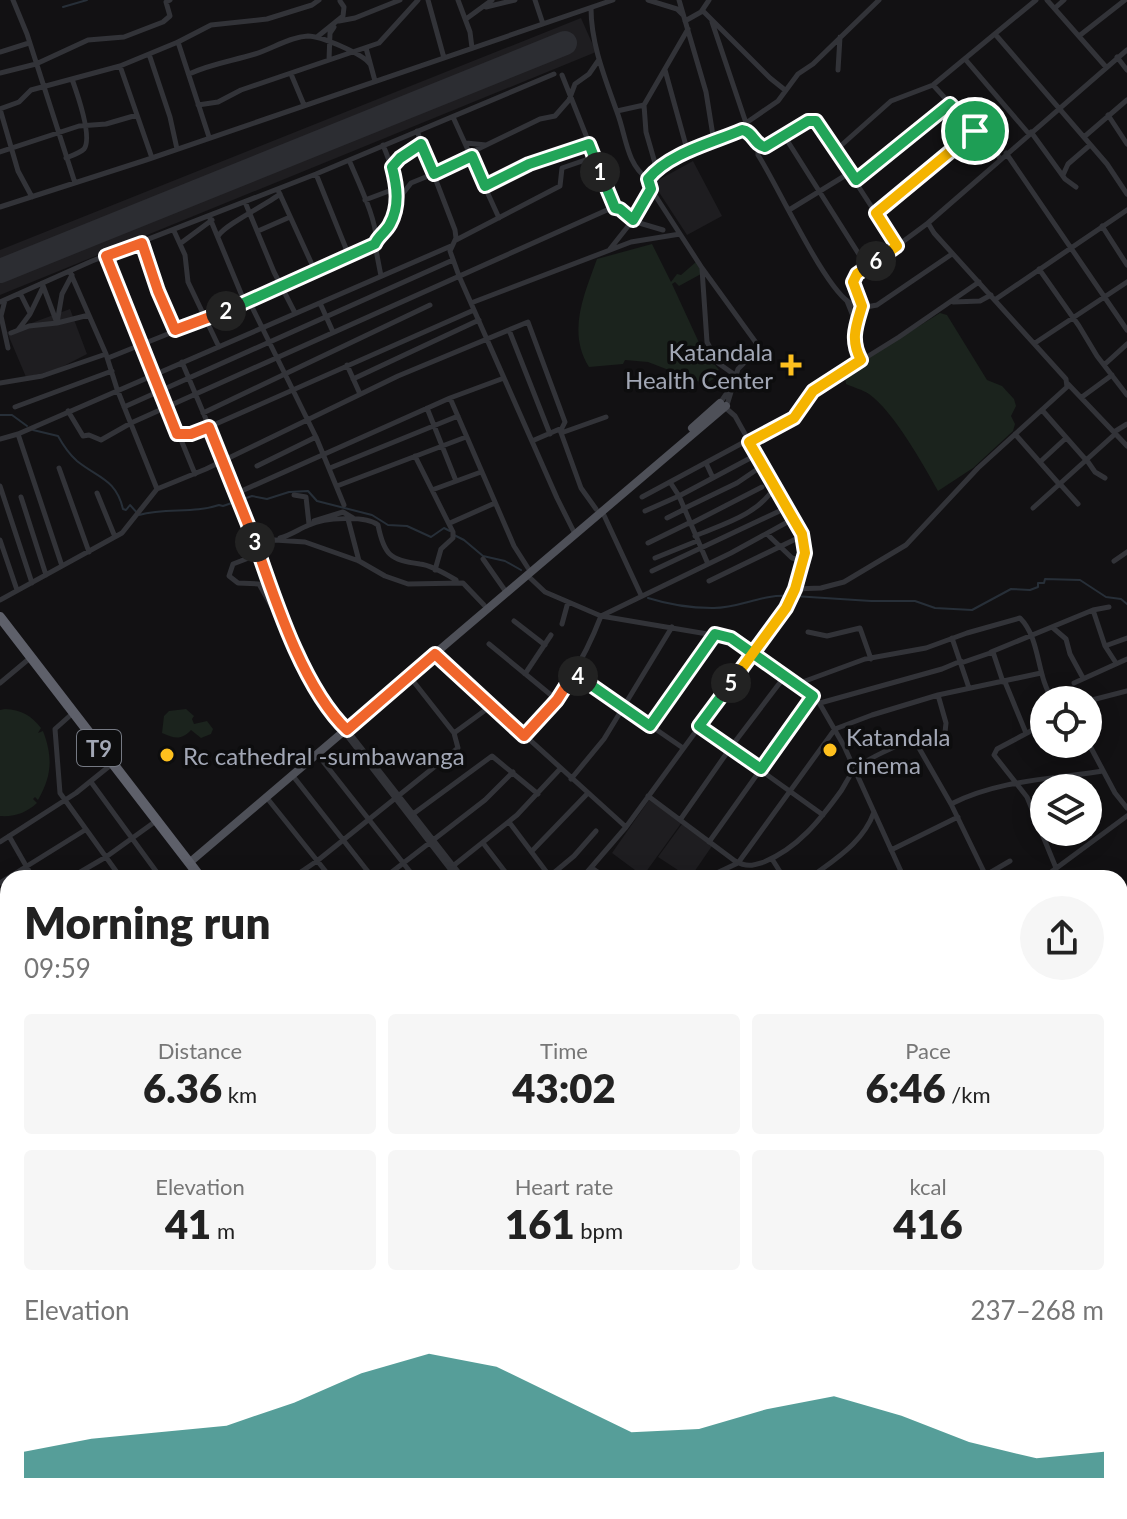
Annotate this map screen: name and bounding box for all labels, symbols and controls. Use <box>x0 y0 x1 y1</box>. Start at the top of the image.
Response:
pin <box>941 97 1009 165</box>
icon: arrive <box>953 109 997 153</box>
pin: 1 <box>580 152 620 192</box>
text: 1 <box>594 158 606 185</box>
pin: 6 <box>856 241 896 281</box>
text: 6 <box>870 247 882 274</box>
pin: 2 <box>206 291 246 331</box>
text: 2 <box>220 297 232 324</box>
place label: Katandala Health Center <box>625 337 773 394</box>
marker: Katandala Health Center <box>780 354 802 376</box>
pin: 3 <box>235 522 275 562</box>
text: 3 <box>249 528 261 555</box>
pin: 4 <box>558 656 598 696</box>
text: 4 <box>572 662 584 689</box>
pin: 5 <box>711 663 751 703</box>
text: 5 <box>725 669 737 696</box>
map controls <box>1030 686 1102 846</box>
button: locate <box>1030 686 1102 758</box>
place label: Katandala cinema <box>846 722 951 779</box>
road number: T9 <box>77 730 121 766</box>
place label: Rc cathedral -sumbawanga <box>183 741 465 770</box>
marker: Katandala cinema <box>821 741 839 759</box>
marker: Rc cathedral -sumbawanga <box>158 746 176 764</box>
button: layers <box>1030 774 1102 846</box>
text: Morning run <box>24 896 271 948</box>
button: share <box>1020 896 1104 980</box>
text: 09:59 <box>24 952 91 984</box>
text: Distance <box>158 1037 242 1064</box>
text: Time <box>540 1037 588 1064</box>
text: Pace <box>905 1037 951 1064</box>
text: 6.36 <box>143 1064 222 1112</box>
text: 43:02 <box>512 1064 616 1112</box>
text: 6:46 <box>865 1064 946 1112</box>
text: km <box>222 1081 257 1108</box>
text: /km <box>946 1081 991 1108</box>
text: Elevation <box>155 1173 245 1200</box>
text: Heart rate <box>515 1173 613 1200</box>
text: kcal <box>909 1173 947 1200</box>
text: 41 <box>165 1200 211 1248</box>
text: 161 <box>505 1200 575 1248</box>
text: 416 <box>893 1200 963 1248</box>
text: m <box>211 1217 235 1244</box>
text: bpm <box>575 1217 623 1244</box>
text: Elevation <box>24 1294 130 1326</box>
text: 237–268 m <box>970 1294 1104 1326</box>

